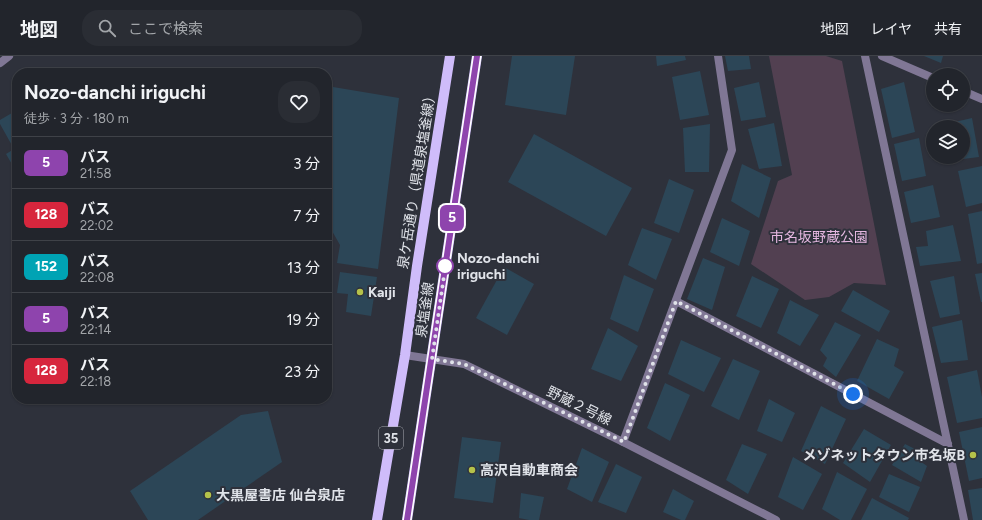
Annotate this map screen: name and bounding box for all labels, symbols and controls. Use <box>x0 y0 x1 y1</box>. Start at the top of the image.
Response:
search box <box>82 10 362 46</box>
icon: search <box>96 17 118 39</box>
text: 地図 <box>20 18 58 41</box>
text: ここで検索 <box>128 20 203 38</box>
text: 地図 <box>820 21 848 38</box>
text: レイヤ <box>870 21 912 38</box>
text: 共有 <box>934 21 962 38</box>
map controls <box>926 68 970 164</box>
button: locate <box>926 68 970 112</box>
text: Nozo-danchi iriguchi <box>24 81 206 104</box>
button: heart <box>278 81 320 123</box>
street label: 泉ケ岳通り（県道泉塩釜線） <box>394 88 440 270</box>
text: 徒歩 · 3 分 · 180 m <box>24 111 129 126</box>
button: layers <box>926 120 970 164</box>
text: バス <box>80 148 110 166</box>
text: 5 <box>42 154 50 171</box>
text: 3 分 <box>293 155 320 173</box>
text: 21:58 <box>80 166 111 181</box>
text: バス <box>80 200 110 218</box>
line badge: 5 <box>439 205 465 231</box>
text: 128 <box>35 206 57 223</box>
text: 7 分 <box>293 207 320 225</box>
text: 5 <box>448 209 456 226</box>
text: 22:02 <box>80 218 113 233</box>
park label: 市名坂野蔵公園 <box>770 229 868 246</box>
place label: Nozo-danchi iriguchi <box>457 250 540 283</box>
text: バス <box>80 252 110 270</box>
marker: Nozo-danchi iriguchi <box>436 257 454 275</box>
text: 152 <box>35 258 57 275</box>
text: 13 分 <box>287 259 320 277</box>
text: 22:08 <box>80 270 114 285</box>
street label: 泉塩釜線 <box>413 281 437 339</box>
place label: Kaiji <box>368 284 396 301</box>
marker: Kaiji <box>355 287 365 297</box>
text: バス <box>80 304 110 322</box>
text: 5 <box>42 310 50 327</box>
text: 19 分 <box>287 311 320 329</box>
text: 22:14 <box>80 322 111 337</box>
text: バス <box>80 356 110 374</box>
text: 128 <box>35 362 57 379</box>
text: 23 分 <box>285 363 320 381</box>
text: 22:18 <box>80 374 111 389</box>
street label: 野蔵２号線 <box>544 383 614 429</box>
your location <box>843 384 863 404</box>
road number: 35 <box>379 427 403 449</box>
place label: メゾネットタウン市名坂B <box>802 447 965 464</box>
marker: メゾネットタウン市名坂B <box>968 450 978 460</box>
place label: 高沢自動車商会 <box>480 462 578 479</box>
marker: 高沢自動車商会 <box>467 465 477 475</box>
place label: 大黒屋書店 仙台泉店 <box>216 487 345 504</box>
marker: 大黒屋書店 仙台泉店 <box>203 490 213 500</box>

